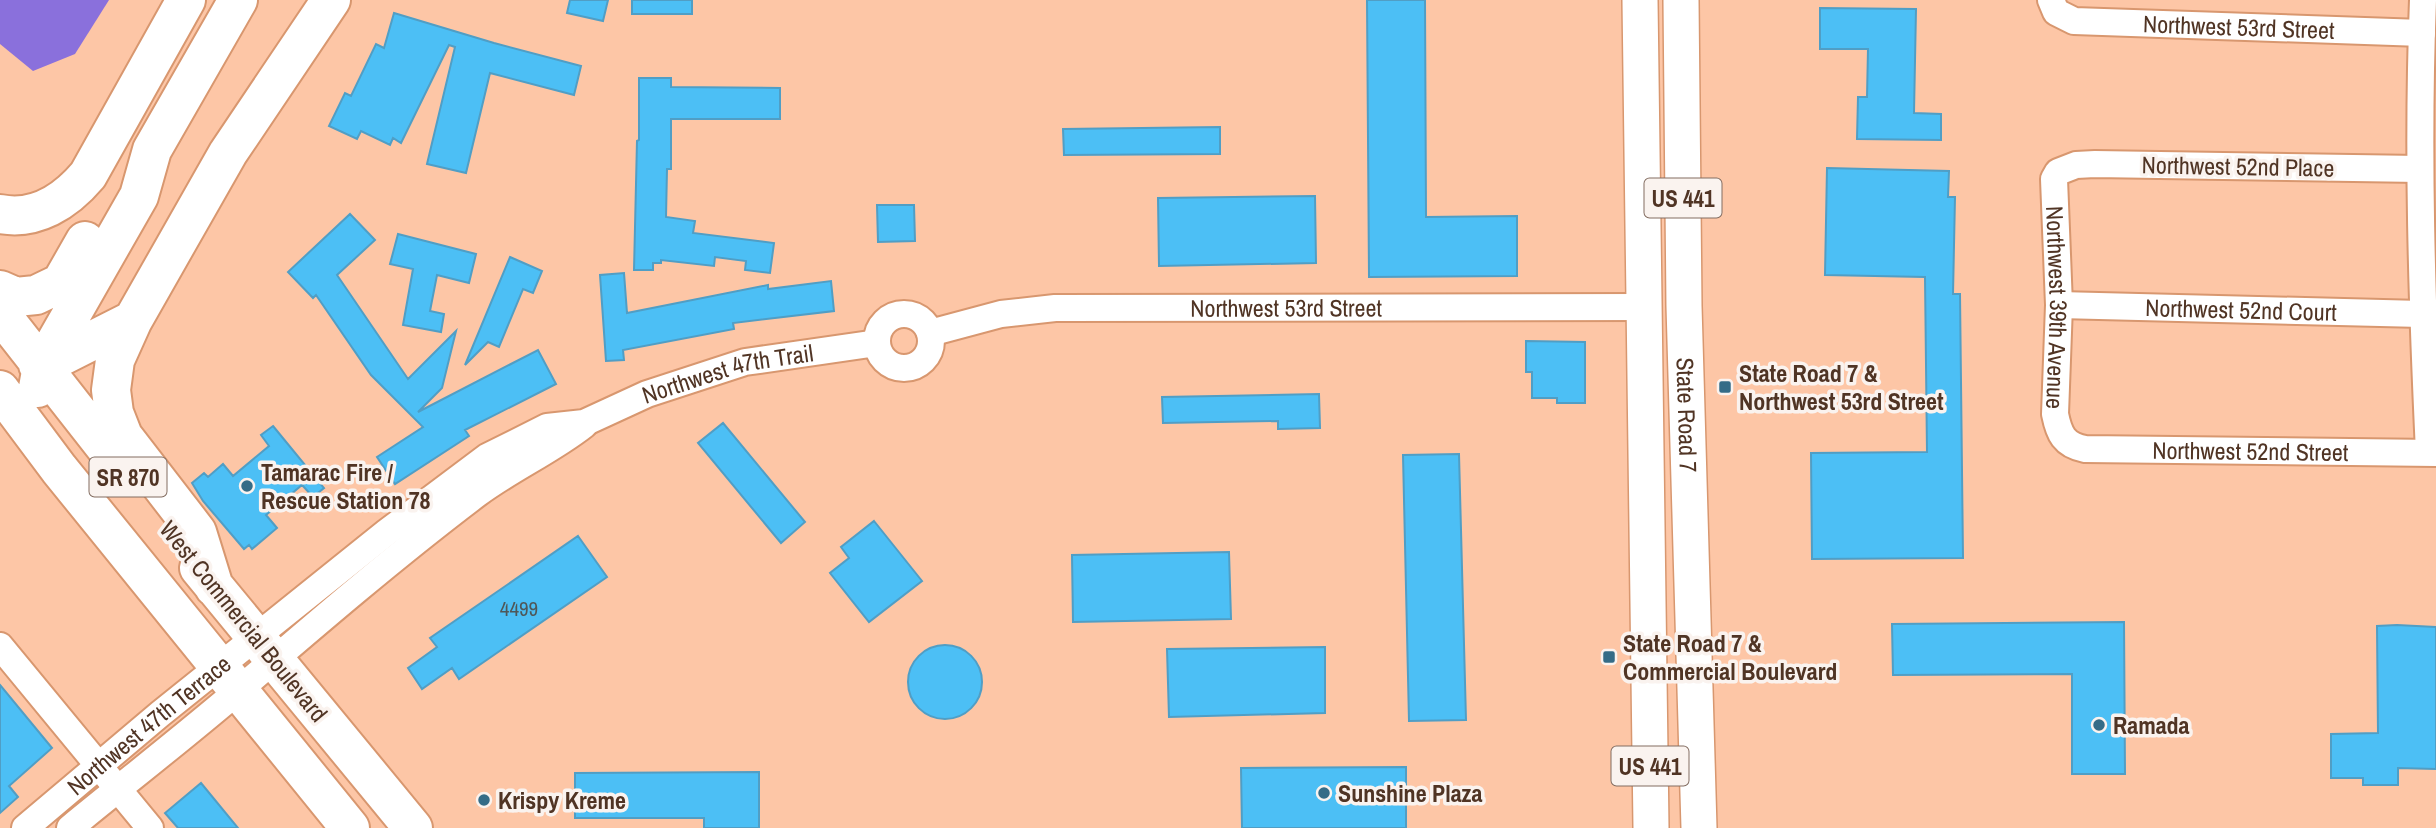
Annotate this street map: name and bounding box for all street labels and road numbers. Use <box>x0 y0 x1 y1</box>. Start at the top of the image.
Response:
street label: Northwest 53rd Street <box>2142 7 2336 46</box>
street label: Northwest 52nd Place <box>2141 148 2335 184</box>
road number: US 441 <box>1644 178 1722 218</box>
street label: Northwest 39th Avenue <box>2039 205 2075 410</box>
street label: Northwest 53rd Street <box>1190 291 1383 324</box>
street label: Northwest 52nd Court <box>2145 291 2338 328</box>
street label: Northwest 47th Trail <box>638 336 815 411</box>
street label: State Road 7 <box>1669 357 1705 473</box>
street label: Northwest 52nd Street <box>2152 434 2349 468</box>
road number: SR 870 <box>90 457 166 496</box>
street label: West Commercial Boulevard <box>153 514 335 728</box>
street label: Northwest 47th Terrace <box>60 648 237 802</box>
road number: US 441 <box>1612 746 1688 786</box>

